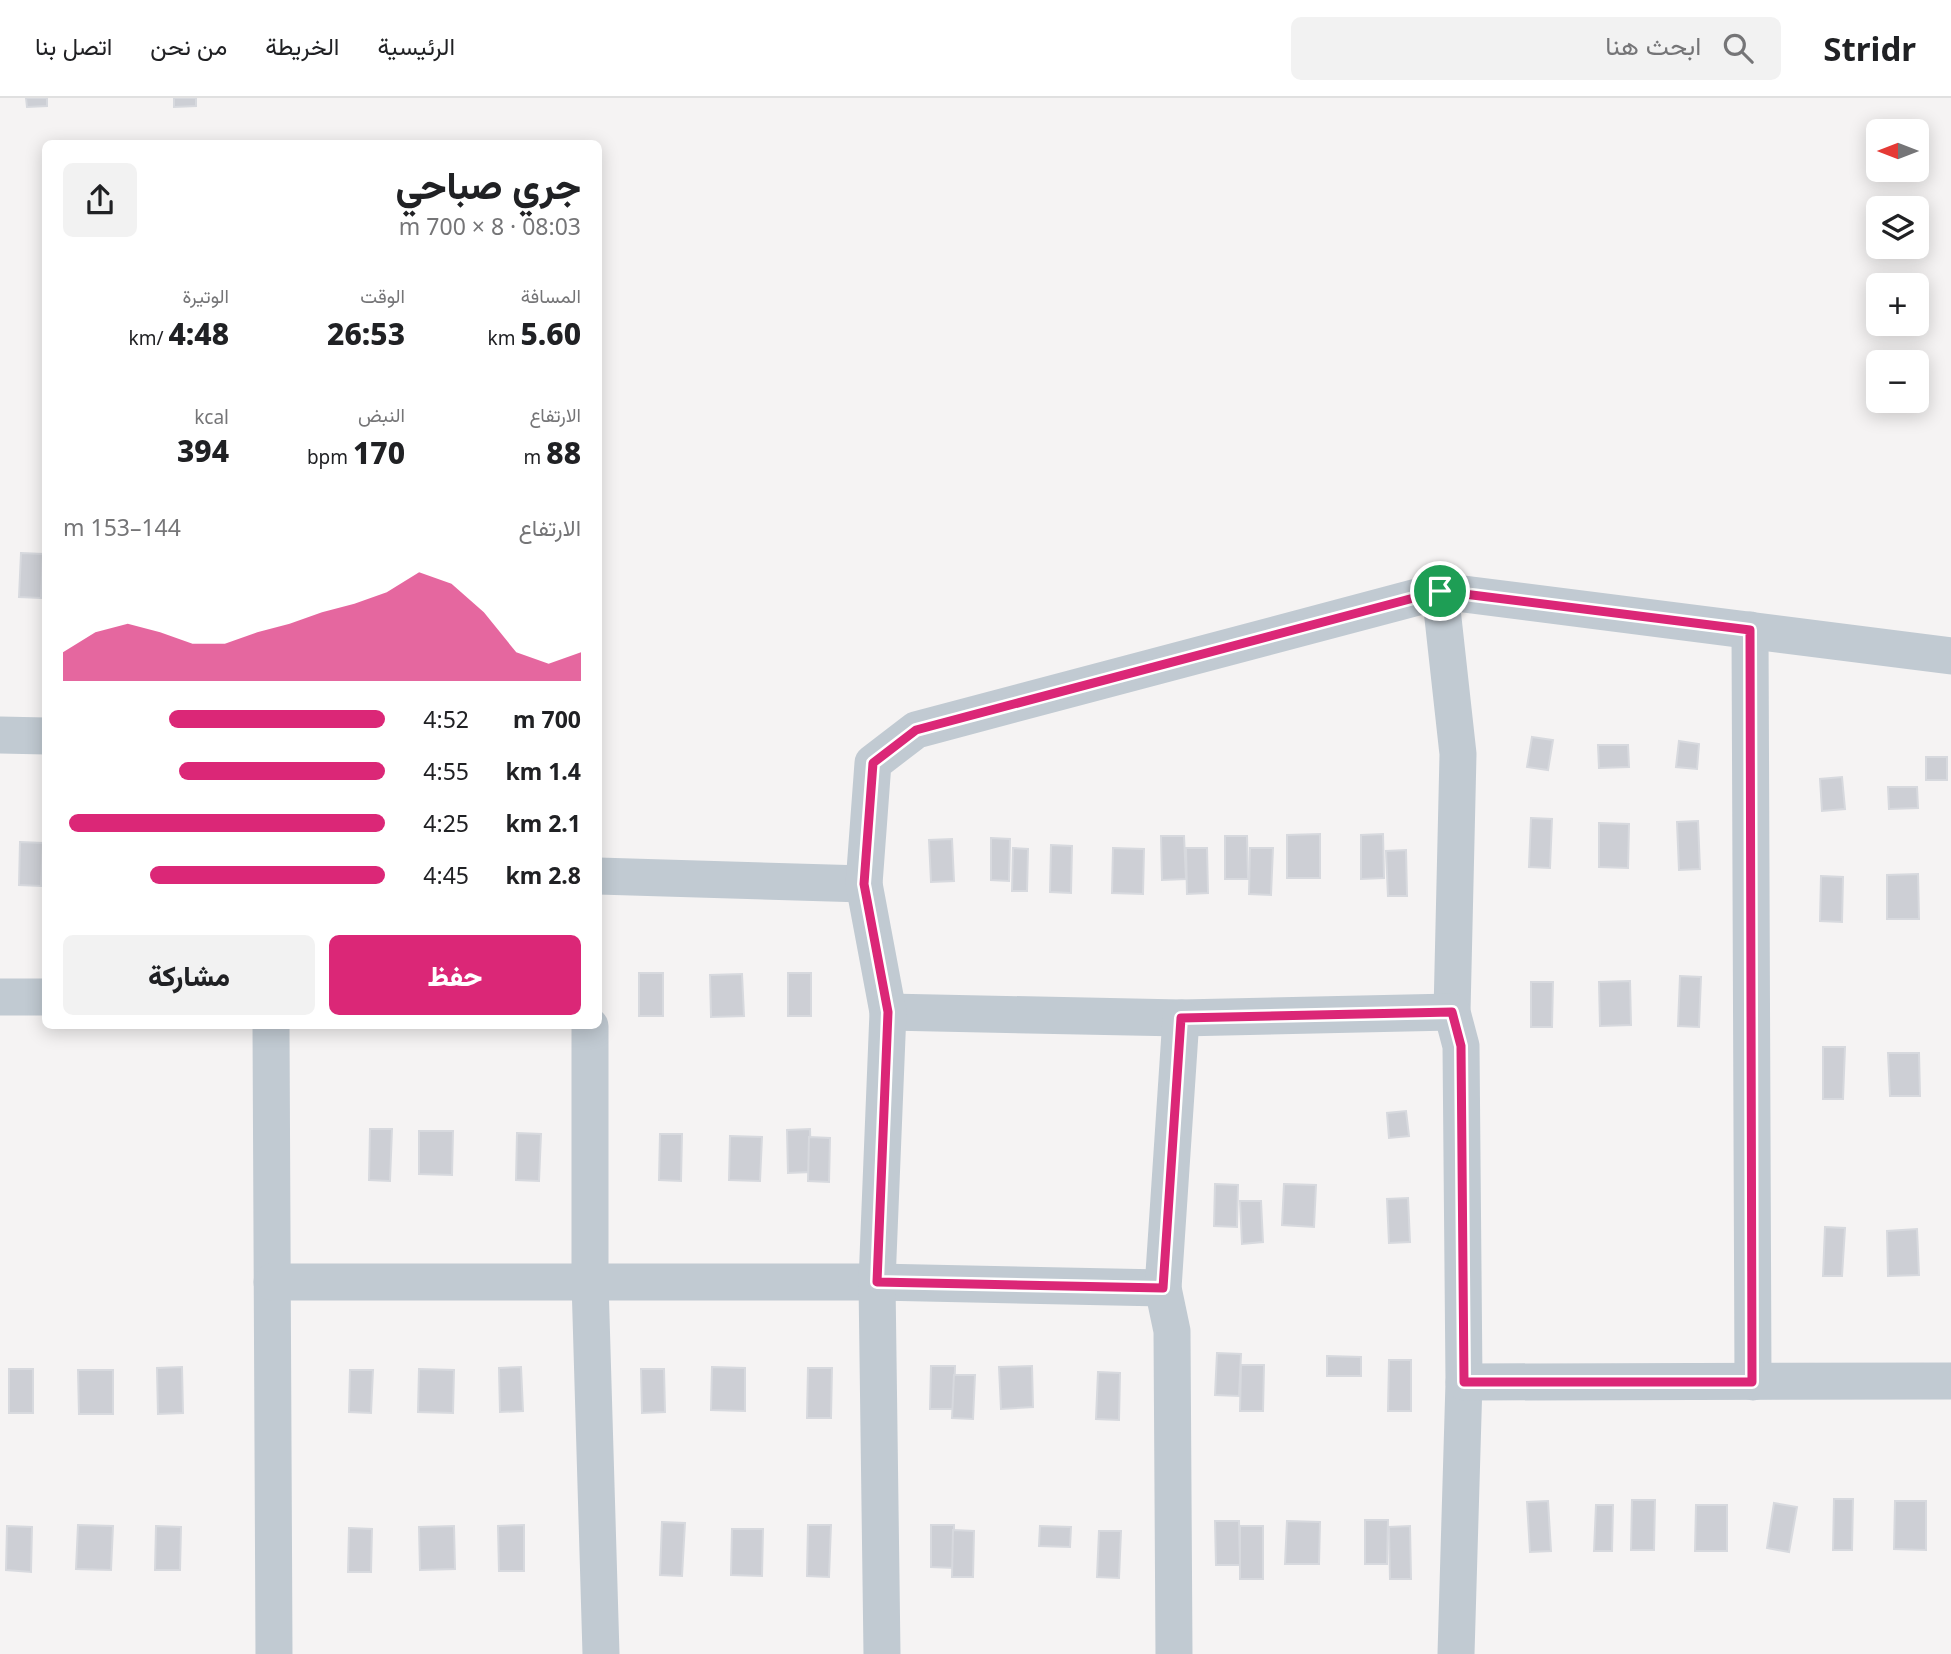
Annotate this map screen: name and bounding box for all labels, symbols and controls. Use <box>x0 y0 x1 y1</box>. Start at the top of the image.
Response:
search box <box>1291 17 1781 80</box>
text: Stridr <box>1823 26 1916 71</box>
text: ابحث هنا <box>1605 27 1701 63</box>
text: اتصل بنا <box>35 29 112 62</box>
text: من نحن <box>150 29 227 62</box>
text: الخريطة <box>265 29 339 62</box>
text: الرئيسية <box>377 29 455 62</box>
icon: search <box>1719 29 1757 67</box>
north arrow <box>1866 119 1928 182</box>
map controls <box>1866 119 1929 413</box>
text: جري صباحي <box>395 158 581 210</box>
button: share <box>63 163 137 237</box>
button: layers <box>1866 196 1929 259</box>
text: 08:03 · 8 × 700 m <box>399 210 581 242</box>
button: + <box>1866 273 1929 336</box>
text: الوتيرة <box>183 283 229 309</box>
text: الوقت <box>360 283 405 309</box>
text: المسافة <box>521 283 581 309</box>
text: 4:48 <box>168 313 229 354</box>
text: 26:53 <box>327 313 405 354</box>
text: 5.60 <box>520 313 581 354</box>
text: /km <box>128 325 168 351</box>
text: km <box>488 325 520 351</box>
button: − <box>1866 350 1929 413</box>
text: النبض <box>358 402 405 428</box>
text: الارتفاع <box>529 402 581 428</box>
text: kcal <box>194 404 229 430</box>
text: 394 <box>177 430 229 471</box>
text: 170 <box>353 432 405 473</box>
text: 88 <box>546 432 581 473</box>
text: bpm <box>307 444 353 470</box>
text: m <box>524 444 546 470</box>
text: 144–153 m <box>63 511 181 543</box>
text: الارتفاع <box>519 511 581 543</box>
pin <box>1410 561 1470 621</box>
icon: arrive <box>1421 572 1459 610</box>
text: 4:52 <box>423 703 469 735</box>
text: 700 m <box>513 703 581 735</box>
text: 4:55 <box>423 755 469 787</box>
text: 1.4 km <box>506 755 581 787</box>
text: 4:25 <box>423 807 469 839</box>
text: 2.1 km <box>506 807 581 839</box>
text: 4:45 <box>423 859 469 891</box>
text: 2.8 km <box>506 859 581 891</box>
button: مشاركة <box>63 935 315 1015</box>
button: حفظ <box>329 935 581 1015</box>

